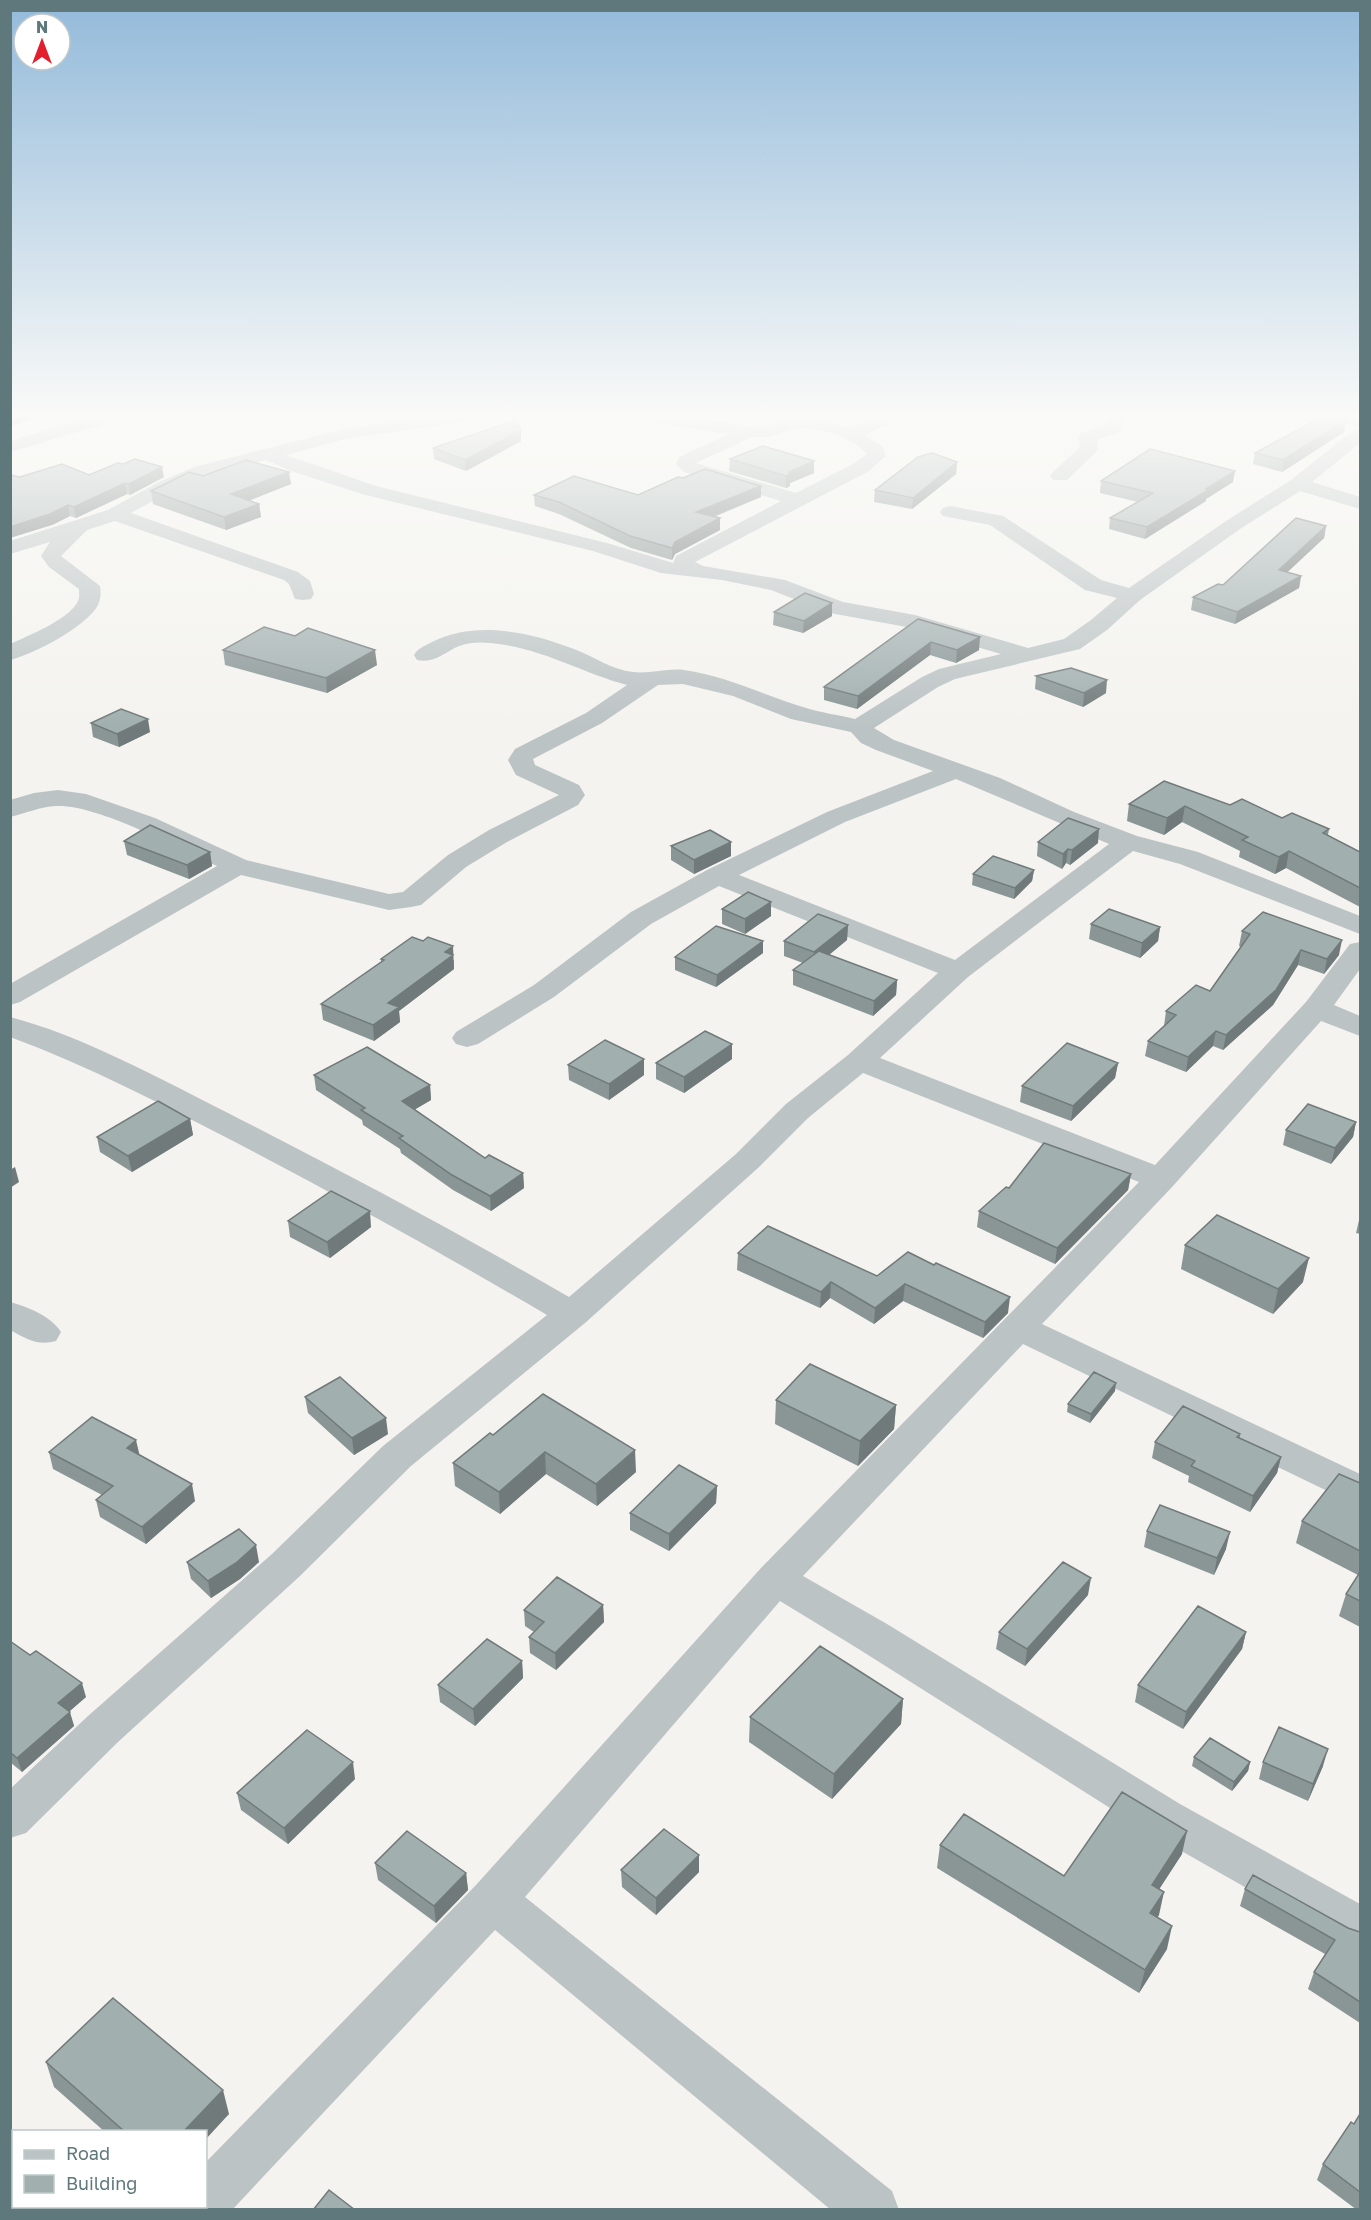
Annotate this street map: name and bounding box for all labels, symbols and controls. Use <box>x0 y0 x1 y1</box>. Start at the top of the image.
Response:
north arrow <box>12 12 72 72</box>
text: N <box>36 17 48 37</box>
legend <box>12 2130 207 2208</box>
text: Road <box>66 2142 110 2164</box>
text: Building <box>66 2172 137 2194</box>

